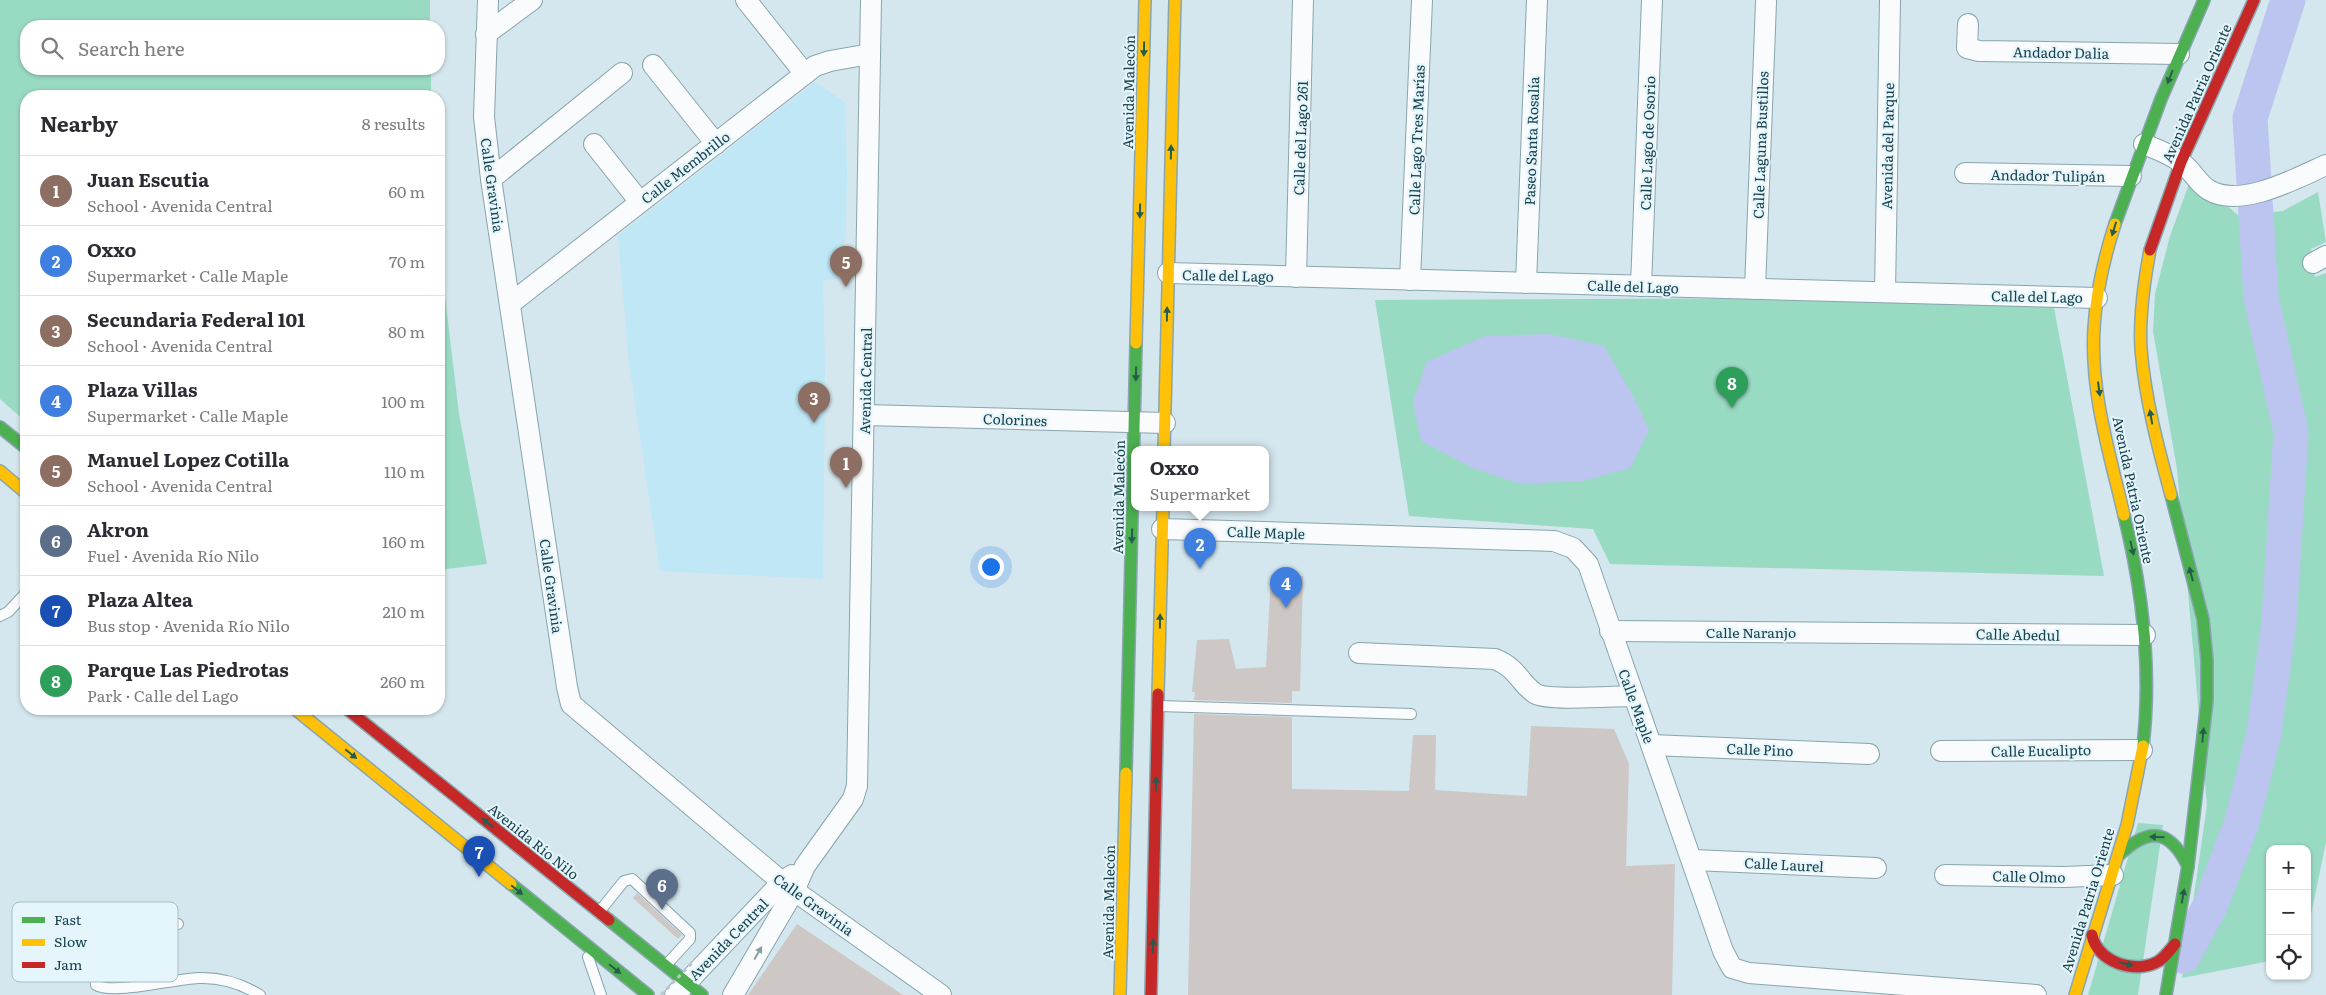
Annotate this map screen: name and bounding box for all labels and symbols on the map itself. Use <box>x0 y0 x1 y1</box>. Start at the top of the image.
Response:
street label: Avenida Patria Oriente <box>2156 20 2236 166</box>
street label: Avenida Malecón <box>1117 35 1139 149</box>
one-way arrow <box>1139 41 1147 57</box>
street label: Andador Dalia <box>2013 41 2110 63</box>
street label: Calle Lago Tres Marías <box>1403 65 1429 215</box>
one-way arrow <box>2166 69 2173 84</box>
street label: Calle Laguna Bustillos <box>1747 71 1773 219</box>
street label: Calle Lago de Osorio <box>1635 75 1659 211</box>
street label: Paseo Santa Rosalía <box>1519 76 1543 206</box>
street label: Calle del Lago 261 <box>1288 80 1312 196</box>
street label: Avenida del Parque <box>1876 83 1898 209</box>
street label: Calle Membrillo <box>636 126 734 208</box>
street label: Calle Gravinia <box>476 137 510 234</box>
one-way arrow <box>1167 143 1175 159</box>
street label: Andador Tulipán <box>1990 164 2106 186</box>
one-way arrow <box>1136 203 1144 219</box>
one-way arrow <box>2110 222 2118 237</box>
pin: 5 <box>830 246 862 287</box>
street label: Calle del Lago <box>1182 264 1274 286</box>
street label: Calle del Lago <box>1587 274 1679 298</box>
street label: Calle del Lago <box>1991 285 2083 307</box>
one-way arrow <box>1163 306 1171 322</box>
street label: Avenida Central <box>854 327 876 435</box>
one-way arrow <box>1132 366 1140 382</box>
pin: 8 <box>1716 367 1748 408</box>
one-way arrow <box>2095 381 2103 397</box>
pin: 3 <box>798 382 830 423</box>
street label: Colorines <box>983 408 1047 430</box>
one-way arrow <box>2146 408 2154 424</box>
street label: Avenida Patria Oriente <box>2109 414 2159 566</box>
street label: Avenida Malecón <box>1107 440 1129 554</box>
pin: 1 <box>830 447 862 488</box>
street label: Calle Maple <box>1227 521 1305 543</box>
one-way arrow <box>1128 528 1136 544</box>
pin: 2 <box>1184 528 1216 569</box>
street label: Calle Gravinia <box>535 538 569 635</box>
one-way arrow <box>2128 540 2136 556</box>
your location <box>978 554 1004 580</box>
one-way arrow <box>2187 566 2195 581</box>
pin: 4 <box>1270 567 1302 608</box>
one-way arrow <box>1156 613 1164 629</box>
street label: Calle Naranjo <box>1706 622 1796 642</box>
street label: Calle Abedul <box>1976 623 2061 645</box>
street label: Calle Maple <box>1614 666 1660 746</box>
one-way arrow <box>2200 726 2208 742</box>
street label: Calle Pino <box>1726 738 1794 760</box>
street label: Calle Eucalipto <box>1991 739 2091 761</box>
one-way arrow <box>344 748 357 759</box>
one-way arrow <box>1153 776 1161 792</box>
street label: Avenida Río Nilo <box>484 798 584 884</box>
one-way arrow <box>482 817 495 828</box>
street label: Avenida Patria Oriente <box>2055 825 2119 975</box>
one-way arrow <box>2149 833 2165 841</box>
pin: 7 <box>463 836 495 877</box>
street label: Avenida Malecón <box>1097 845 1119 959</box>
street label: Calle Laurel <box>1744 852 1825 876</box>
street label: Calle Olmo <box>1992 865 2066 887</box>
street label: Calle Gravinia <box>770 868 859 940</box>
pin: 6 <box>646 869 678 910</box>
one-way arrow <box>511 884 524 895</box>
one-way arrow <box>2180 887 2188 903</box>
street label: Avenida Central <box>684 893 773 984</box>
legend <box>12 902 178 982</box>
text: Fast <box>54 909 82 929</box>
text: Slow <box>54 931 87 951</box>
one-way arrow <box>1149 938 1157 954</box>
one-way arrow <box>753 946 762 959</box>
text: Jam <box>54 954 83 974</box>
one-way arrow <box>2119 960 2134 968</box>
one-way arrow <box>608 963 621 974</box>

